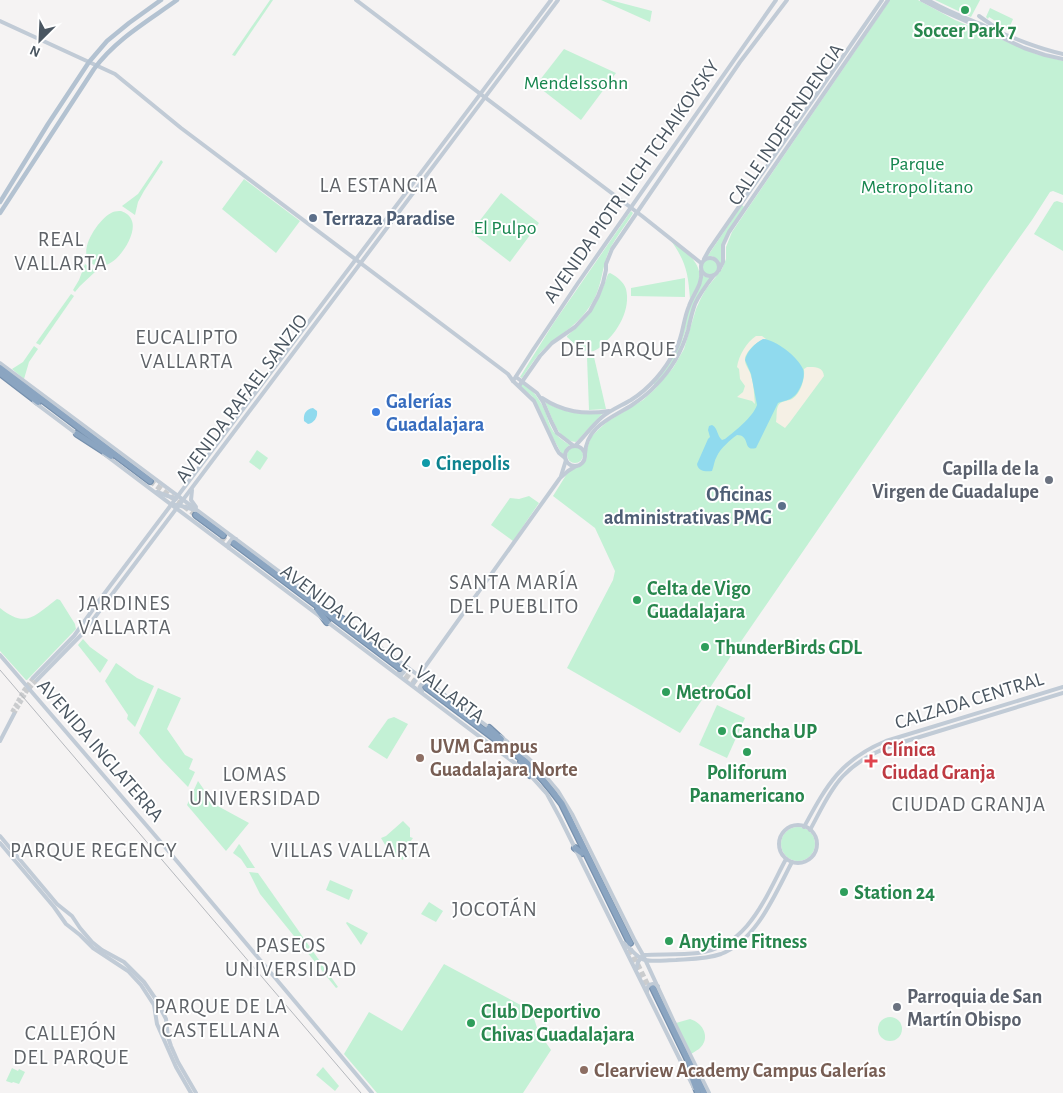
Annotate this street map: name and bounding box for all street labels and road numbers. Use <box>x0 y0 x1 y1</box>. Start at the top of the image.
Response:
street label: CALLE INDEPENDENCIA <box>724 40 847 209</box>
street label: AVENIDA PIOTR ILICH TCHAIKOVSKY <box>540 56 724 306</box>
street label: AVENIDA RAFAEL SANZIO <box>172 311 312 487</box>
street label: AVENIDA IGNACIO L. VALLARTA <box>277 561 488 727</box>
street label: CALZADA CENTRAL <box>893 669 1047 733</box>
street label: AVENIDA INGLATERRA <box>33 676 168 826</box>

